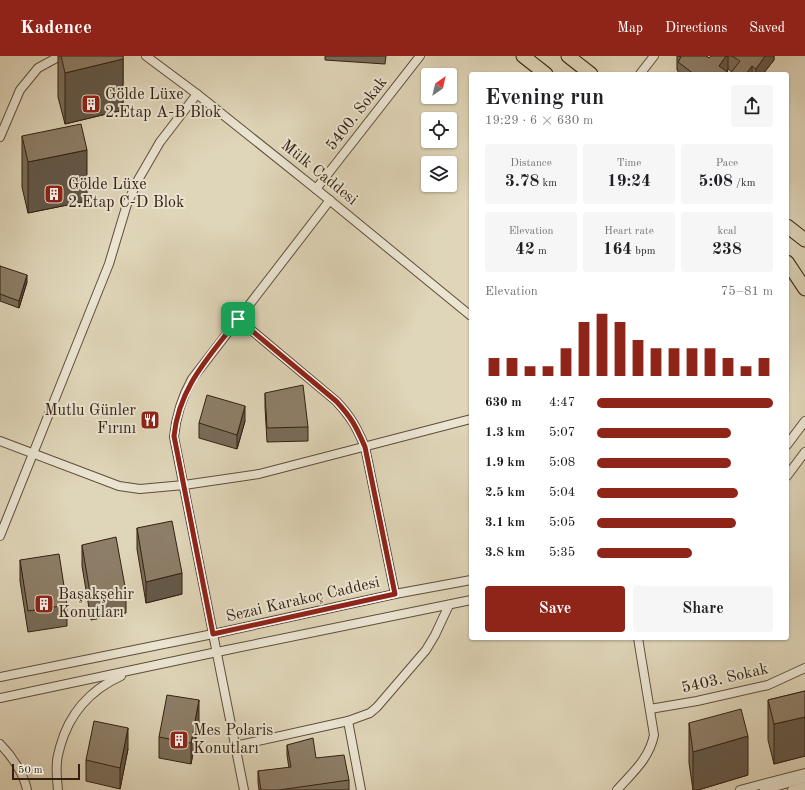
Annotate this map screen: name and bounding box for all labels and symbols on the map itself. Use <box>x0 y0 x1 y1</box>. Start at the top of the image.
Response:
north arrow <box>421 68 457 104</box>
street label: 5400. Sokak <box>323 74 391 154</box>
place label: Gölde Lüxe 2.Etap A-B Blok <box>105 87 221 121</box>
building icon: Gölde Lüxe 2.Etap A-B Blok <box>80 93 102 115</box>
street label: Mülk Caddesi <box>278 138 360 208</box>
place label: Gölde Lüxe 2.Etap C-D Blok <box>68 177 184 211</box>
building icon: Gölde Lüxe 2.Etap C-D Blok <box>43 183 65 205</box>
pin <box>221 302 255 336</box>
place label: Mutlu Günler Fırını <box>44 403 136 437</box>
restaurant icon: Mutlu Günler Fırını <box>139 409 161 431</box>
street label: Sezai Karakoç Caddesi <box>225 575 381 625</box>
place label: Başakşehir Konutları <box>58 587 134 621</box>
building icon: Başakşehir Konutları <box>33 593 55 615</box>
street label: 5403. Sokak <box>680 661 770 697</box>
place label: Mes Polaris Konutları <box>193 723 273 757</box>
building icon: Mes Polaris Konutları <box>168 729 190 751</box>
scale bar <box>12 762 80 781</box>

